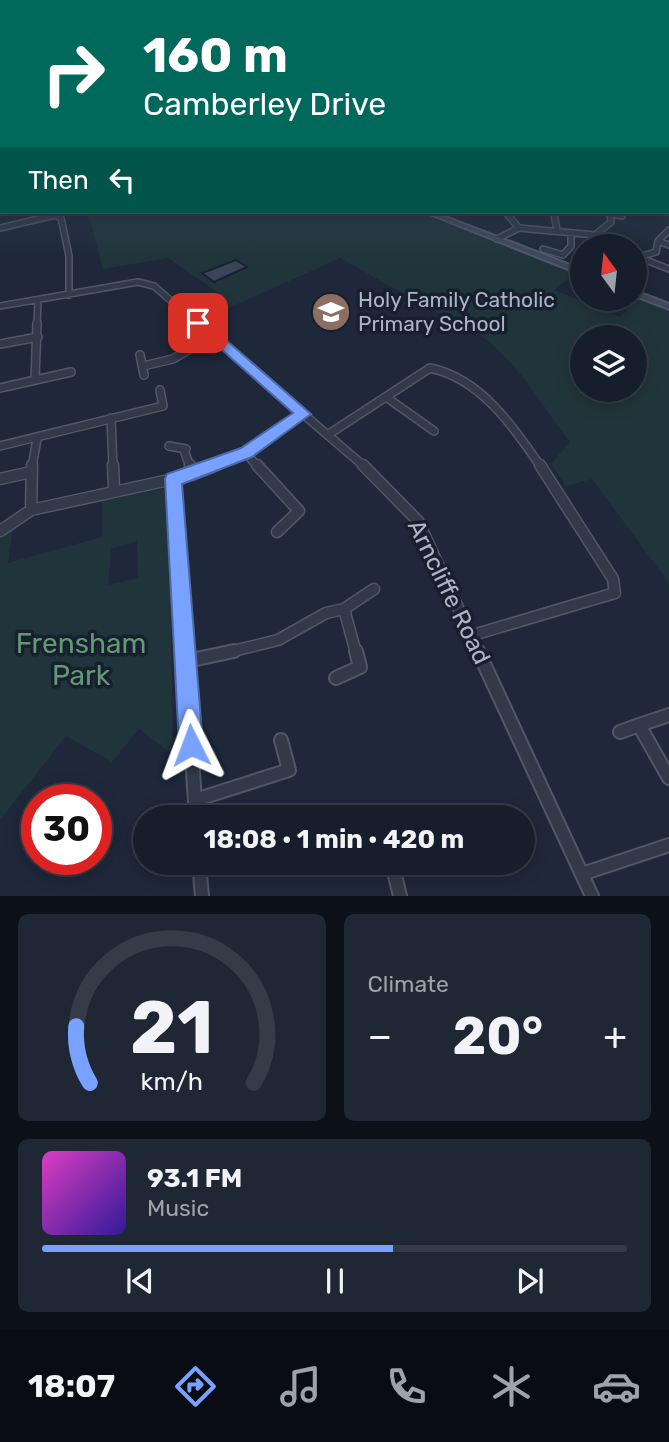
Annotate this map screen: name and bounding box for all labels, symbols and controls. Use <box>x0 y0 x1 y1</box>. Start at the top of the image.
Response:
text: 160 m <box>143 26 288 84</box>
icon: right <box>28 28 119 119</box>
text: Camberley Drive <box>143 85 386 123</box>
icon: left <box>103 161 141 199</box>
text: Then <box>28 165 89 196</box>
north arrow <box>570 234 648 312</box>
map controls <box>570 234 647 402</box>
place label: Holy Family Catholic Primary School <box>358 287 555 336</box>
school or university icon: Holy Family Catholic Primary School <box>310 291 352 333</box>
pin <box>168 293 228 353</box>
icon: arrive <box>179 304 217 342</box>
button: layers <box>570 325 647 402</box>
street label: Arncliffe Road <box>402 515 496 669</box>
park label: Frensham Park <box>16 627 146 692</box>
position arrow <box>154 708 228 782</box>
speed limit sign: 30 <box>21 784 112 875</box>
text: 18:08 · 1 min · 420 m <box>204 824 464 855</box>
text: Climate <box>368 970 449 998</box>
text: 21 <box>130 986 214 1072</box>
text: 20° <box>452 1005 543 1067</box>
text: − <box>368 1013 392 1059</box>
text: + <box>603 1013 627 1059</box>
text: km/h <box>141 1067 203 1096</box>
text: 93.1 FM <box>147 1163 242 1194</box>
text: Music <box>147 1194 209 1222</box>
icon: previous <box>121 1262 159 1300</box>
icon: pause <box>316 1262 354 1300</box>
icon: next <box>511 1262 549 1300</box>
icon: directions <box>171 1362 220 1411</box>
icon: music <box>276 1362 325 1411</box>
icon: phone <box>382 1362 431 1411</box>
icon: climate <box>487 1362 536 1411</box>
icon: car <box>592 1362 641 1411</box>
text: 18:07 <box>28 1367 115 1405</box>

